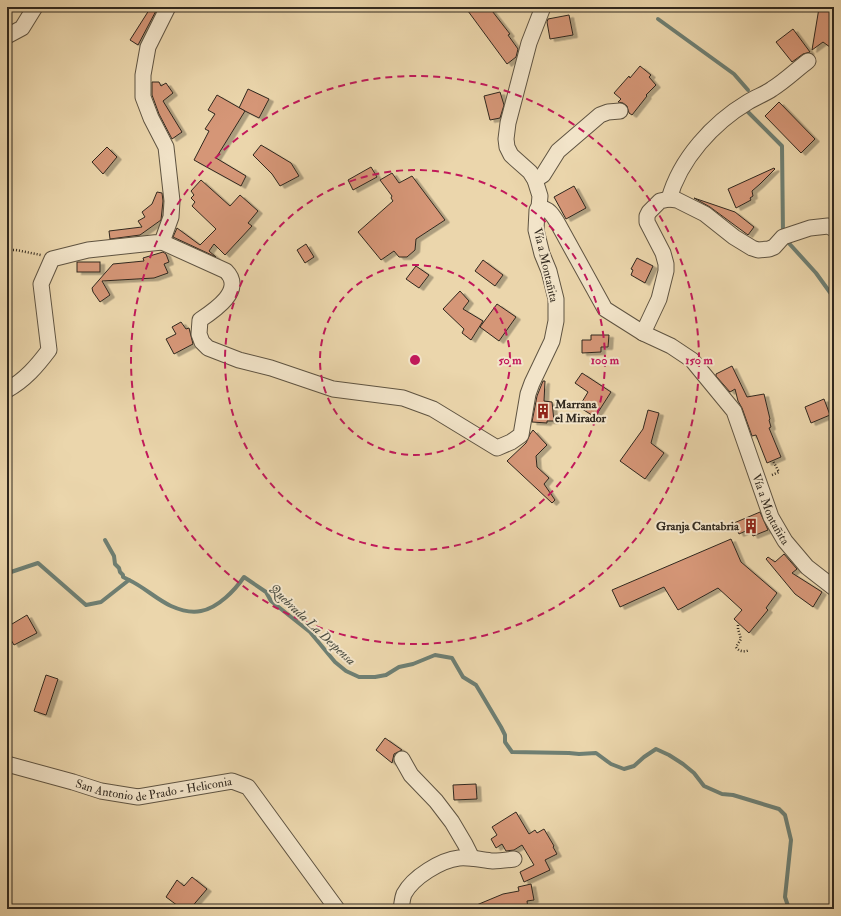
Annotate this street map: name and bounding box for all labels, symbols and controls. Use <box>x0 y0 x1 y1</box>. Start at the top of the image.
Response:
street label: Vía a Montañita <box>530 226 562 305</box>
centre of rings <box>408 353 422 367</box>
text: 50 m <box>498 353 522 368</box>
text: 100 m <box>591 353 620 368</box>
text: 150 m <box>685 353 713 368</box>
place label: Marrana el Mirador <box>554 397 607 426</box>
building icon: Marrana el Mirador <box>534 402 552 420</box>
street label: Vía a Montañita <box>748 472 793 549</box>
building icon: Granja Cantabria <box>742 517 760 535</box>
place label: Granja Cantabria <box>656 519 740 534</box>
water label: Quebrada La Despensa <box>265 581 359 670</box>
street label: San Antonio de Prado - Heliconia <box>74 774 234 805</box>

